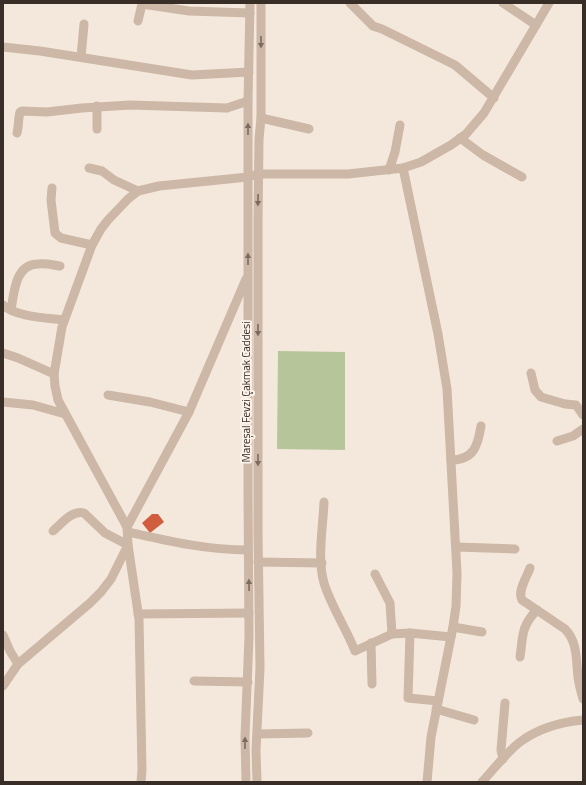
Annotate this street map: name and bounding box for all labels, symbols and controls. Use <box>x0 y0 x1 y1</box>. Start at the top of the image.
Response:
one-way arrow <box>258 36 264 49</box>
one-way arrow <box>245 122 251 135</box>
one-way arrow <box>255 194 261 207</box>
one-way arrow <box>245 252 251 265</box>
street label: Mareşal Fevzi Çakmak Caddesi <box>238 321 254 463</box>
one-way arrow <box>255 324 261 337</box>
one-way arrow <box>255 454 261 467</box>
one-way arrow <box>246 578 252 591</box>
one-way arrow <box>242 736 248 749</box>

